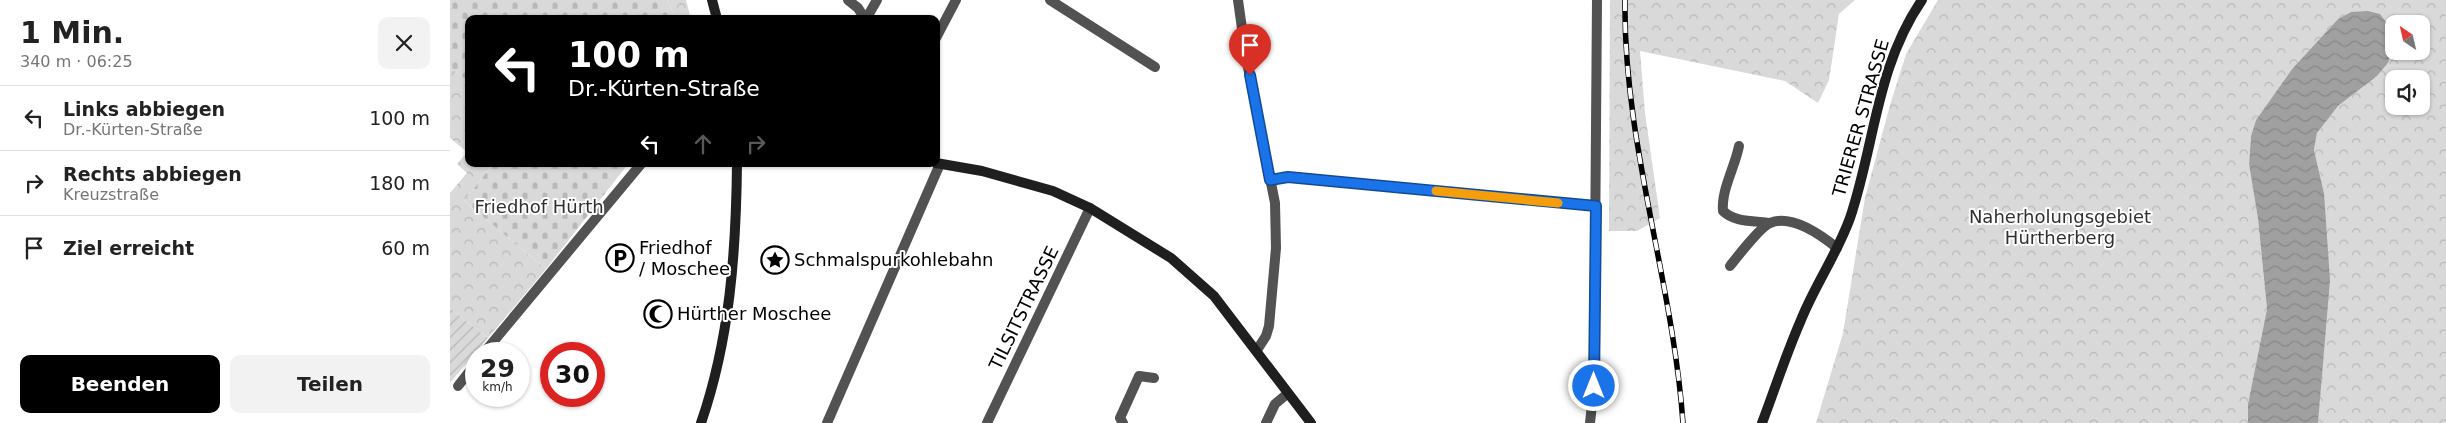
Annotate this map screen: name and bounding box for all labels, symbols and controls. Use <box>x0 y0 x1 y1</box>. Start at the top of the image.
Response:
text: 1 Min. <box>20 15 124 50</box>
north arrow <box>2385 15 2430 60</box>
map controls <box>2385 15 2430 115</box>
button: close <box>378 17 430 69</box>
pin <box>1229 24 1271 75</box>
icon: arrive <box>1236 31 1264 59</box>
icon: left <box>485 35 550 100</box>
text: 100 m <box>568 35 690 75</box>
street label: TRIERER STRASSE <box>1828 37 1893 200</box>
text: 340 m · 06:25 <box>20 52 133 71</box>
button: sound <box>2385 70 2430 115</box>
text: Dr.-Kürten-Straße <box>568 76 760 101</box>
text: Links abbiegen <box>63 98 225 120</box>
icon: left <box>20 104 48 132</box>
text: 100 m <box>369 107 430 129</box>
text: Dr.-Kürten-Straße <box>63 120 202 139</box>
icon: left <box>636 130 664 158</box>
icon: ahead <box>689 130 717 158</box>
icon: right <box>742 130 770 158</box>
text: Rechts abbiegen <box>63 163 242 185</box>
icon: right <box>20 169 48 197</box>
text: 180 m <box>369 172 430 194</box>
text: Kreuzstraße <box>63 185 159 204</box>
park label: Friedhof Hürth <box>474 196 604 217</box>
park label: Naherholungsgebiet Hürtherberg <box>1969 206 2151 248</box>
icon: arrive <box>20 234 48 262</box>
text: Ziel erreicht <box>63 237 194 259</box>
text: 60 m <box>381 237 430 259</box>
place label: Friedhof / Moschee <box>639 237 730 279</box>
parking icon: Friedhof / Moschee <box>605 243 635 273</box>
street label: TILSITSTRASSE <box>984 243 1063 374</box>
place icon: Schmalspurkohlebahn <box>760 245 790 275</box>
place label: Schmalspurkohlebahn <box>794 249 993 270</box>
mosque icon: Hürther Moschee <box>643 299 673 329</box>
place label: Hürther Moschee <box>677 303 831 324</box>
speed limit sign: 30 <box>540 342 605 407</box>
text: 29 <box>480 354 515 383</box>
button: Beenden <box>20 355 220 413</box>
button: Teilen <box>230 355 430 413</box>
position arrow <box>1567 359 1619 411</box>
text: km/h <box>482 380 513 394</box>

